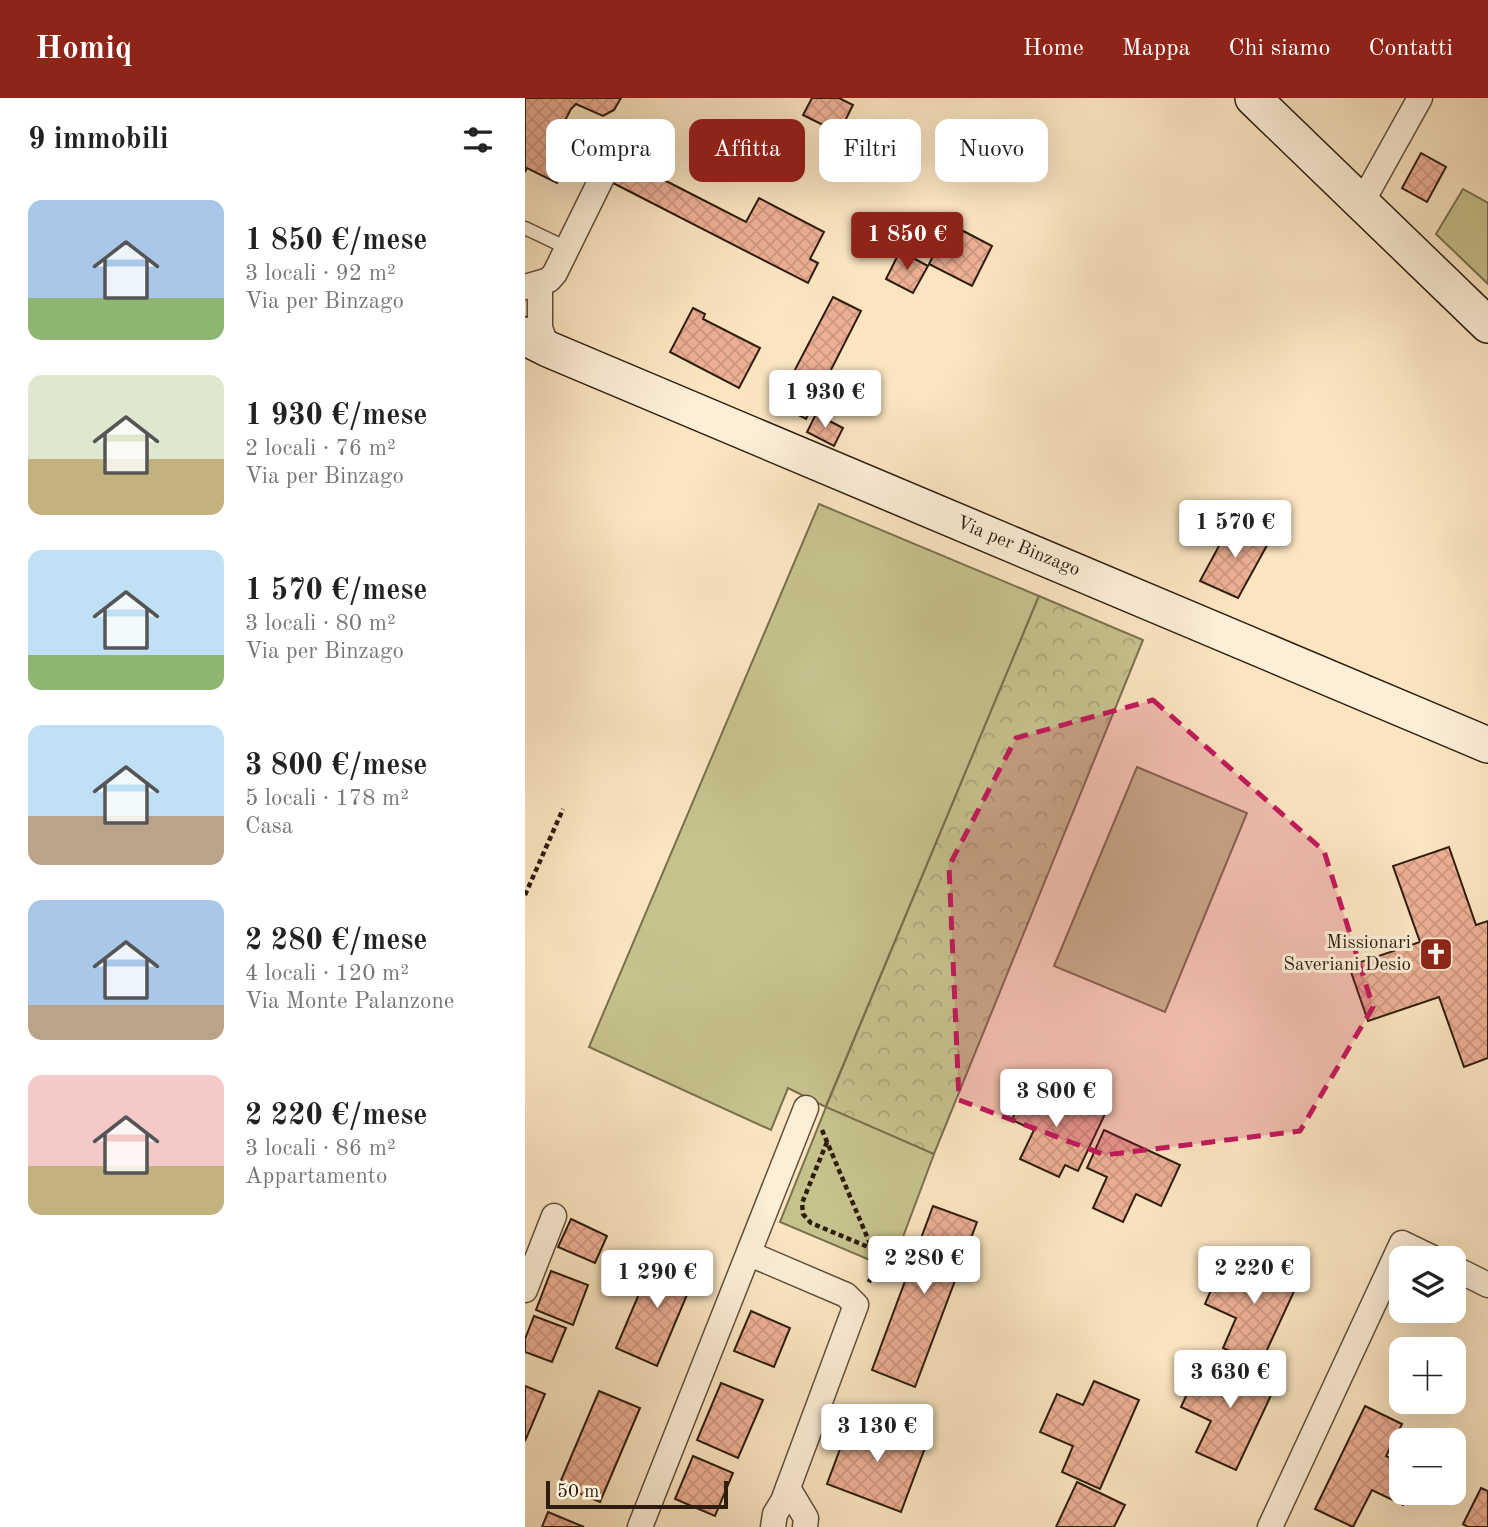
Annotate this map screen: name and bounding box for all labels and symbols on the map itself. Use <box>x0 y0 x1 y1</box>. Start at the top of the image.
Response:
pin: 1 850 € <box>842 212 972 272</box>
pin: 1 930 € <box>760 370 890 430</box>
pin: 1 570 € <box>1170 500 1300 560</box>
street label: Via per Binzago <box>954 514 1082 580</box>
place label: Missionari Saveriani Desio <box>1283 934 1411 975</box>
church icon: Missionari Saveriani Desio <box>1417 935 1455 973</box>
pin: 3 800 € <box>991 1070 1121 1129</box>
pin: 2 280 € <box>859 1236 989 1296</box>
pin: 2 220 € <box>1189 1246 1319 1306</box>
pin: 1 290 € <box>592 1250 722 1310</box>
pin: 3 630 € <box>1165 1350 1295 1410</box>
pin: 3 130 € <box>812 1404 942 1464</box>
scale bar <box>546 1478 728 1510</box>

